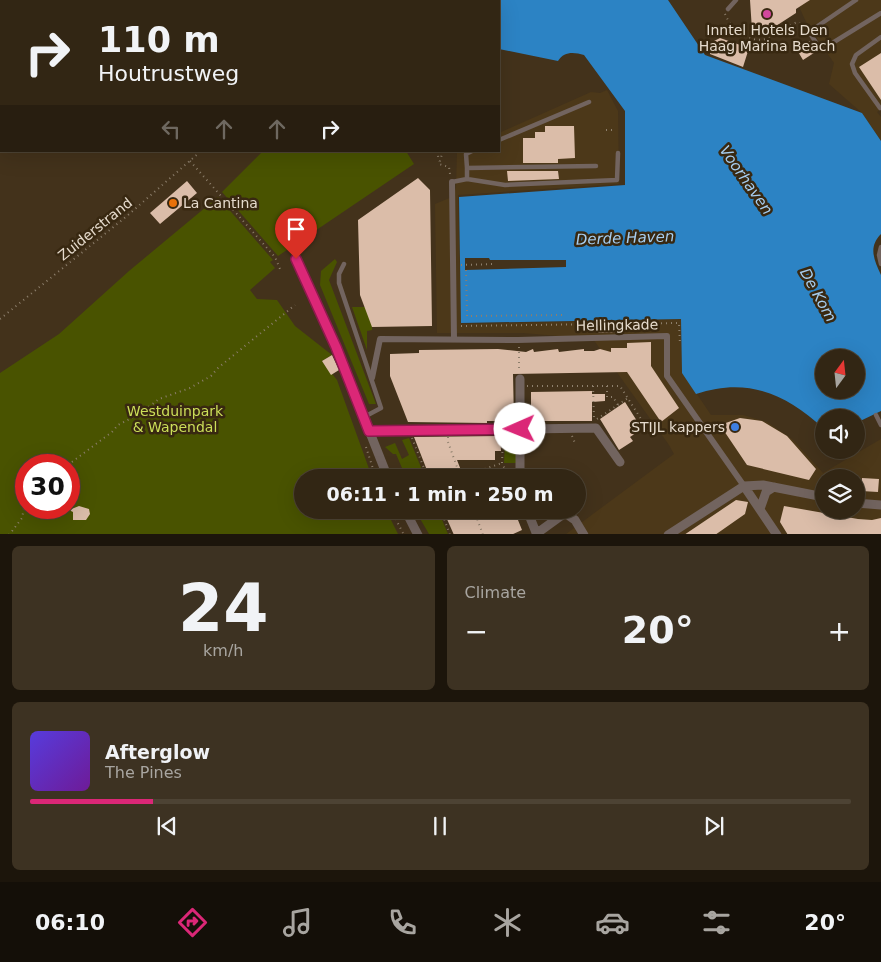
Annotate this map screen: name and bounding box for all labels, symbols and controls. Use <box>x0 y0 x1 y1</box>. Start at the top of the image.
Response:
marker: Inntel Hotels Den Haag Marina Beach <box>761 8 773 20</box>
icon: right <box>15 20 80 85</box>
text: 110 m <box>98 20 220 60</box>
place label: Inntel Hotels Den Haag Marina Beach <box>699 22 835 54</box>
text: Houtrustweg <box>98 61 239 86</box>
icon: left <box>157 115 185 143</box>
icon: ahead <box>210 115 238 143</box>
icon: ahead <box>263 115 291 143</box>
icon: right <box>316 115 344 143</box>
water label: Voorhaven <box>716 142 776 218</box>
street label: Zuiderstrand <box>55 194 135 264</box>
place label: La Cantina <box>183 195 258 211</box>
marker: La Cantina <box>167 197 179 209</box>
pin <box>275 208 317 259</box>
icon: arrive <box>282 215 310 243</box>
water label: Derde Haven <box>575 227 675 249</box>
water label: De Kom <box>796 265 840 325</box>
street label: Hellingkade <box>576 316 658 334</box>
north arrow <box>815 349 865 399</box>
map controls <box>815 349 865 519</box>
position arrow <box>493 402 545 454</box>
park label: Westduinpark & Wapendal <box>127 403 224 435</box>
button: sound <box>815 409 865 459</box>
place label: STIJL kappers <box>631 419 725 435</box>
marker: STIJL kappers <box>729 421 741 433</box>
speed limit sign: 30 <box>15 454 80 519</box>
button: layers <box>815 469 865 519</box>
text: 06:11 · 1 min · 250 m <box>326 483 554 505</box>
text: 24 <box>178 571 268 646</box>
text: Climate <box>465 583 526 602</box>
text: 20° <box>622 608 694 652</box>
text: − <box>465 615 488 648</box>
text: + <box>828 615 851 648</box>
text: km/h <box>203 641 243 660</box>
text: Afterglow <box>105 741 210 763</box>
text: The Pines <box>105 763 182 782</box>
icon: previous <box>153 812 181 840</box>
icon: pause <box>426 812 454 840</box>
icon: next <box>700 812 728 840</box>
icon: directions <box>175 905 210 940</box>
icon: music <box>280 905 315 940</box>
icon: phone <box>385 905 420 940</box>
icon: climate <box>490 905 525 940</box>
icon: car <box>595 905 630 940</box>
icon: filters <box>699 905 734 940</box>
text: 06:10 <box>35 910 105 935</box>
text: 20° <box>804 910 846 935</box>

